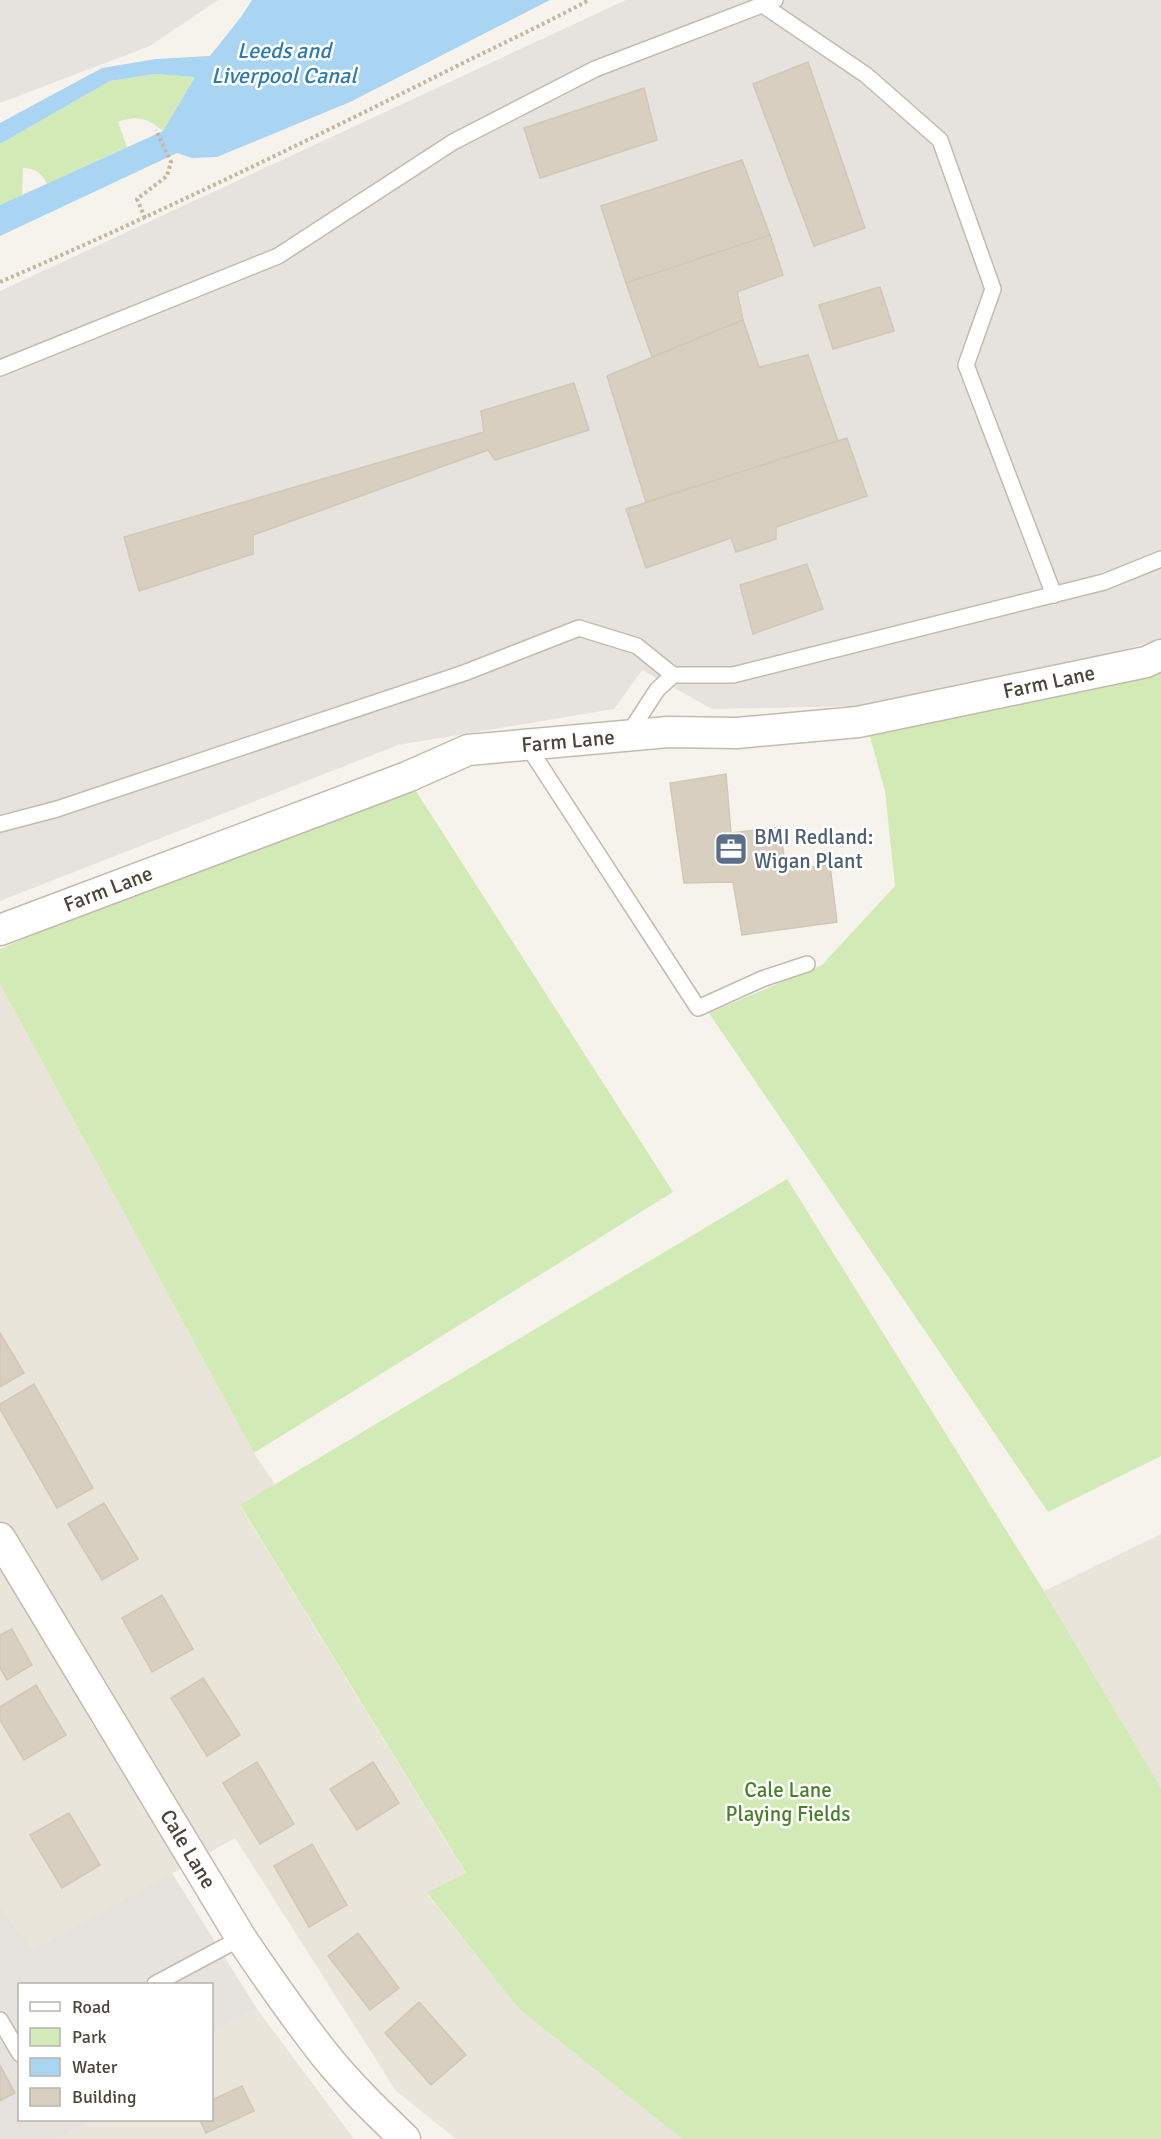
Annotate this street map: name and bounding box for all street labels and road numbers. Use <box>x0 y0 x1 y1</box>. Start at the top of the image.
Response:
street label: Farm Lane <box>1001 660 1097 704</box>
street label: Farm Lane <box>520 724 616 758</box>
street label: Farm Lane <box>60 860 156 918</box>
street label: Cale Lane <box>154 1805 222 1893</box>

